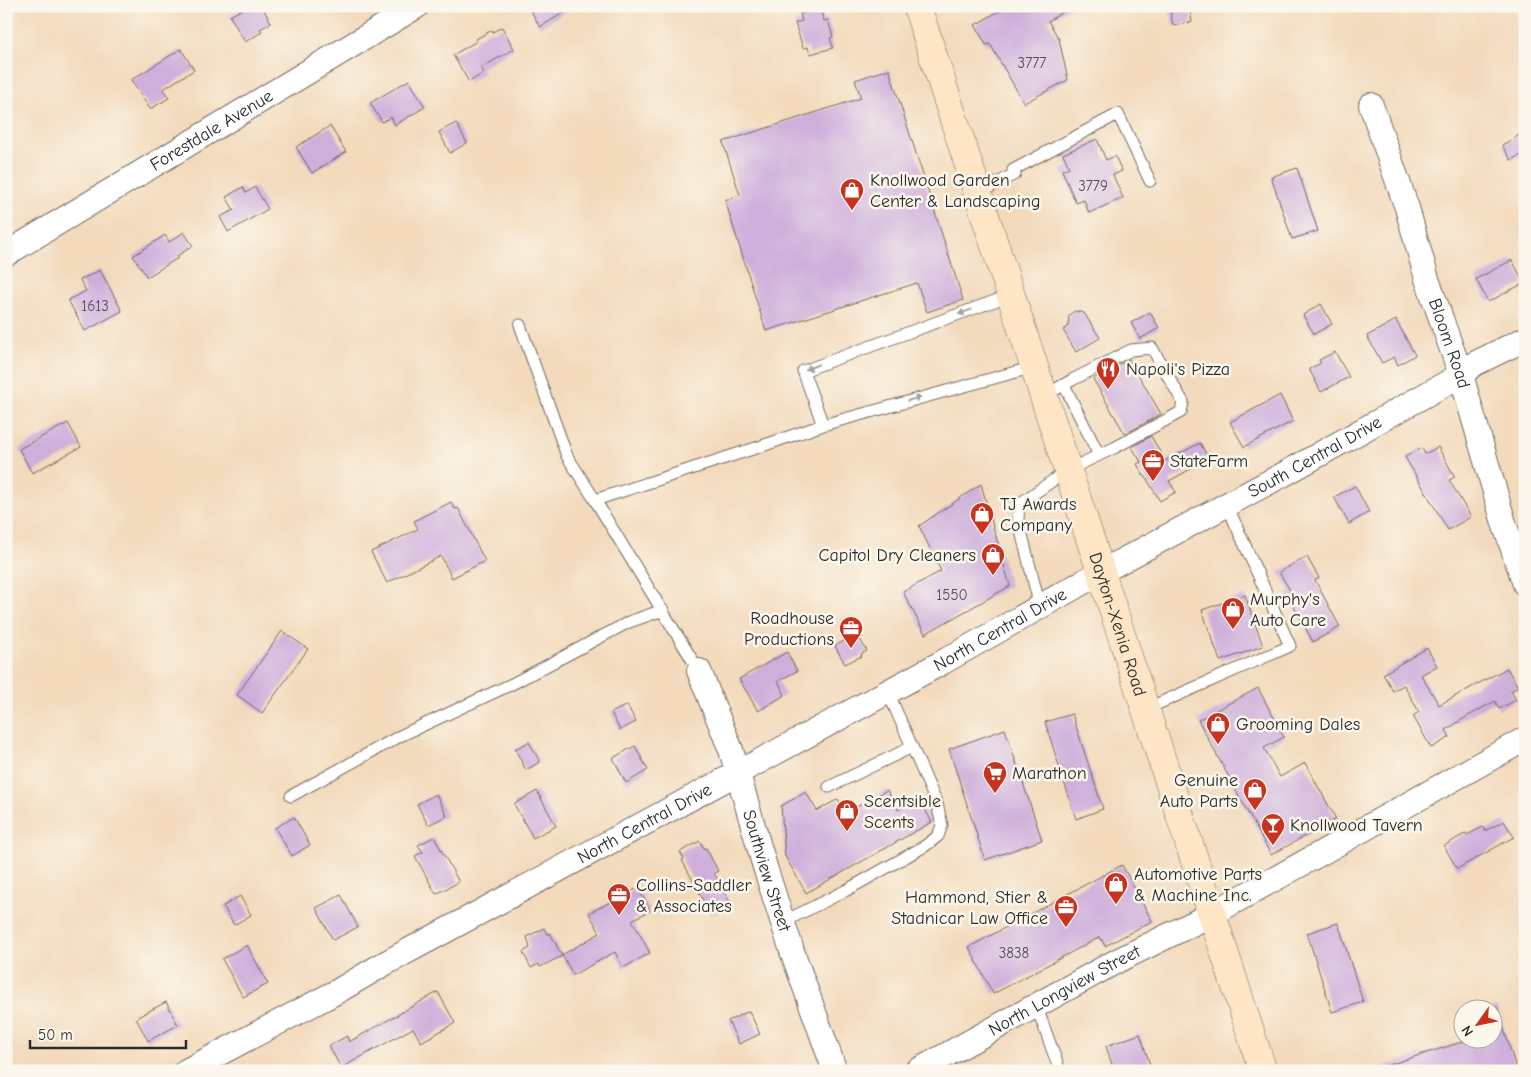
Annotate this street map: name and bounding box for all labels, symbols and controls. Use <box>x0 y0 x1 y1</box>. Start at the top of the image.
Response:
house number: 3777 <box>1018 54 1046 72</box>
street label: Forestdale Avenue <box>147 85 277 175</box>
place label: Knollwood Garden Center & Landscaping <box>870 170 1040 212</box>
shop icon: Knollwood Garden Center & Landscaping <box>839 177 865 211</box>
house number: 3779 <box>1078 177 1108 195</box>
street label: Bloom Road <box>1424 296 1474 391</box>
house number: 1613 <box>81 297 109 315</box>
one-way arrow <box>957 308 972 316</box>
restaurant icon: Napoli's Pizza <box>1095 356 1121 390</box>
place label: Napoli's Pizza <box>1126 359 1230 380</box>
one-way arrow <box>805 364 819 372</box>
one-way arrow <box>907 395 922 403</box>
street label: South Central Drive <box>1244 412 1385 503</box>
office icon: StateFarm <box>1140 448 1166 482</box>
place label: StateFarm <box>1170 451 1248 472</box>
place label: TJ Awards Company <box>1000 494 1076 536</box>
shop icon: TJ Awards Company <box>969 501 995 535</box>
shop icon: Capitol Dry Cleaners <box>980 542 1006 576</box>
place label: Capitol Dry Cleaners <box>818 545 976 566</box>
street label: Dayton-Xenia Road <box>1084 550 1150 699</box>
street label: North Central Drive <box>930 584 1070 676</box>
house number: 1550 <box>936 586 968 604</box>
place label: Murphy's Auto Care <box>1250 589 1326 631</box>
shop icon: Murphy's Auto Care <box>1220 596 1246 630</box>
place label: Roadhouse Productions <box>744 608 834 650</box>
office icon: Roadhouse Productions <box>838 615 864 649</box>
shop icon: Grooming Dales <box>1205 711 1231 745</box>
place label: Grooming Dales <box>1236 714 1360 735</box>
supermarket icon: Marathon <box>982 760 1008 794</box>
place label: Marathon <box>1012 763 1087 784</box>
place label: Genuine Auto Parts <box>1160 770 1238 812</box>
shop icon: Genuine Auto Parts <box>1242 777 1268 811</box>
street label: North Central Drive <box>574 779 715 869</box>
place label: Scentsible Scents <box>864 791 941 833</box>
shop icon: Scentsible Scents <box>834 798 860 832</box>
street label: Southview Street <box>738 807 795 935</box>
bar icon: Knollwood Tavern <box>1260 812 1286 846</box>
place label: Knollwood Tavern <box>1290 815 1423 836</box>
place label: Automotive Parts & Machine Inc. <box>1134 864 1262 906</box>
shop icon: Automotive Parts & Machine Inc. <box>1103 871 1129 905</box>
place label: Collins-Saddler & Associates <box>636 875 752 917</box>
office icon: Collins-Saddler & Associates <box>606 882 632 916</box>
place label: Hammond, Stier & Stadnicar Law Office <box>891 887 1048 929</box>
office icon: Hammond, Stier & Stadnicar Law Office <box>1053 894 1079 928</box>
street label: North Longview Street <box>985 941 1145 1041</box>
house number: 3838 <box>999 944 1029 962</box>
north arrow <box>1454 1000 1504 1050</box>
scale bar <box>30 1017 186 1049</box>
text: N <box>1458 1022 1477 1039</box>
text: 50 m <box>38 1026 73 1044</box>

